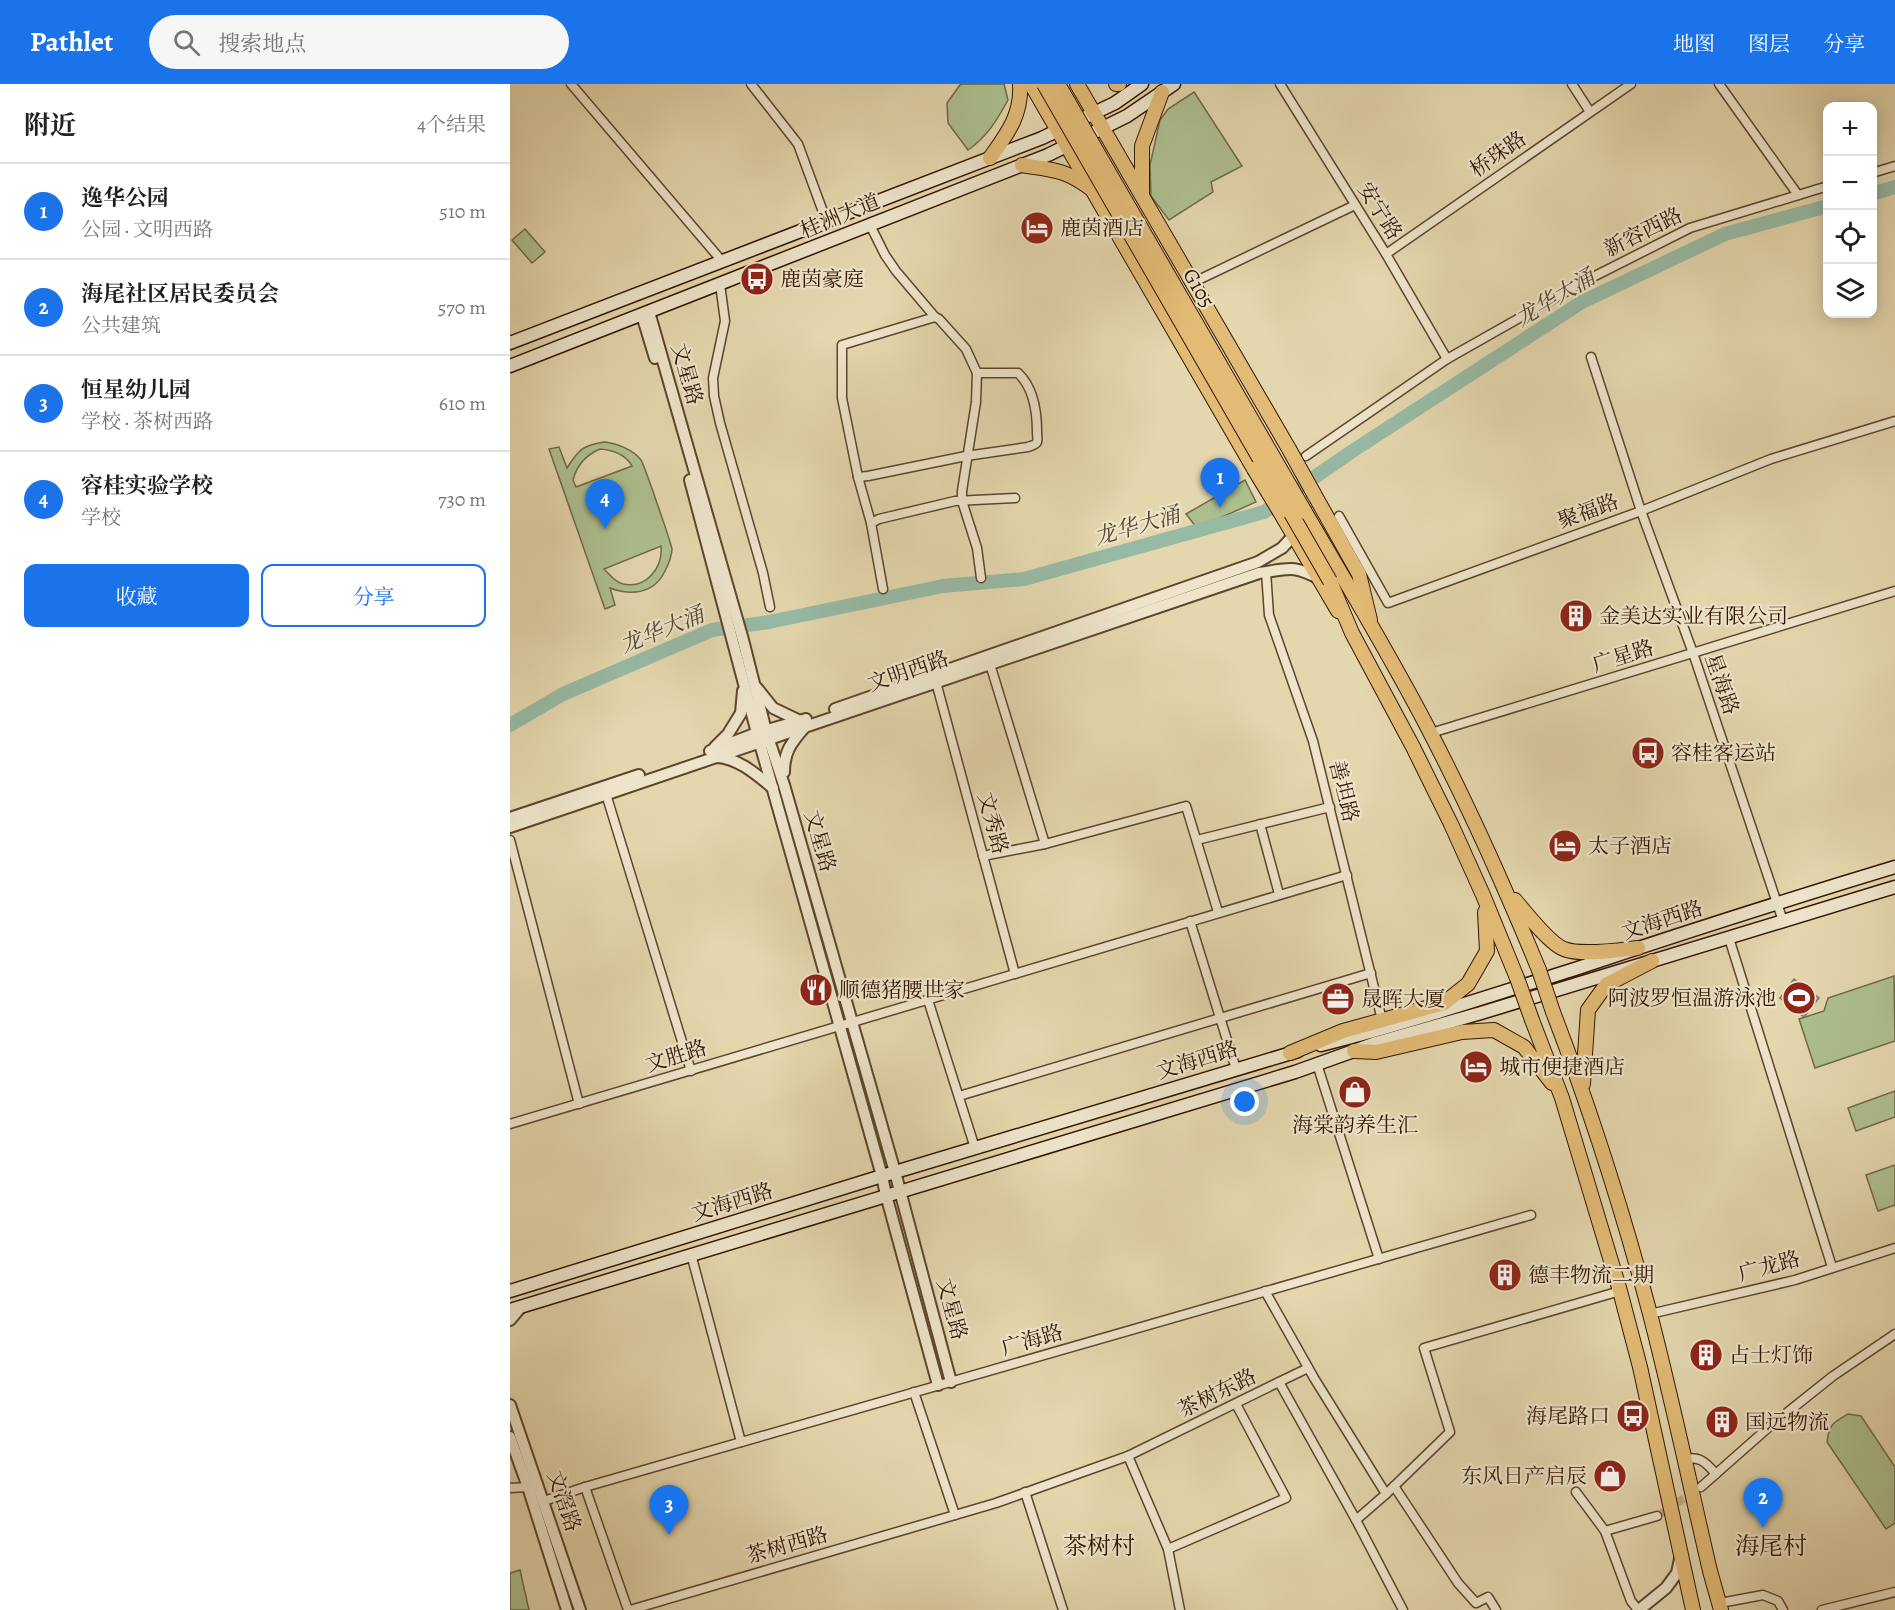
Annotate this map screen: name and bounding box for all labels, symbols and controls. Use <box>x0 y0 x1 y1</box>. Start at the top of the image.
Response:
search box <box>149 15 569 69</box>
text: Pathlet <box>30 23 113 61</box>
icon: search <box>170 26 203 59</box>
text: 搜索地点 <box>218 29 306 59</box>
text: 地图 <box>1673 30 1715 58</box>
text: 图层 <box>1748 30 1790 58</box>
text: 分享 <box>1823 30 1865 58</box>
map controls <box>1823 102 1877 318</box>
button: + <box>1823 102 1877 156</box>
text: 附近 <box>24 108 76 143</box>
text: 4个结果 <box>417 111 486 138</box>
street label: 桥珠路 <box>1464 124 1532 184</box>
button: − <box>1823 156 1877 210</box>
street label: 安宁路 <box>1351 177 1409 245</box>
text: 逸华公园 <box>81 183 169 213</box>
street label: 桂洲大道 <box>796 187 884 245</box>
text: 1 <box>40 198 47 225</box>
text: 510 m <box>439 198 486 225</box>
street label: 新容西路 <box>1599 201 1687 263</box>
hotel icon: 鹿茵酒店 <box>1019 210 1055 246</box>
button: locate <box>1823 210 1877 264</box>
place label: 鹿茵酒店 <box>1060 214 1144 242</box>
text: 公园 · 文明西路 <box>81 216 213 243</box>
bus stop icon: 鹿茵豪庭 <box>739 261 775 297</box>
water label: 龙华大涌 <box>1510 261 1603 334</box>
street label: G105 <box>1177 263 1221 313</box>
button: layers <box>1823 264 1877 318</box>
place label: 鹿茵豪庭 <box>780 265 864 293</box>
text: 海尾社区居民委员会 <box>81 279 279 309</box>
text: 2 <box>39 294 48 321</box>
text: 570 m <box>438 294 486 321</box>
text: 公共建筑 <box>81 312 161 339</box>
street label: 文星路 <box>665 340 709 408</box>
text: 恒星幼儿园 <box>81 375 191 405</box>
text: 3 <box>39 390 48 417</box>
text: 610 m <box>439 390 486 417</box>
text: 学校 · 茶树西路 <box>81 408 213 435</box>
pin: 1 <box>1200 458 1240 508</box>
text: 容桂实验学校 <box>81 471 213 501</box>
pin: 4 <box>586 480 625 529</box>
text: 4 <box>39 486 48 513</box>
text: 730 m <box>438 486 486 513</box>
street label: 聚福路 <box>1554 487 1622 535</box>
water label: 龙华大涌 <box>1091 499 1186 553</box>
text: 学校 <box>81 504 121 531</box>
button: 收藏 <box>24 564 249 627</box>
button: 分享 <box>261 564 486 627</box>
water label: 龙华大涌 <box>616 598 711 660</box>
building icon: 金美达实业有限公司 <box>1558 598 1594 634</box>
place label: 金美达实业有限公司 <box>1599 602 1788 630</box>
street label: 广星路 <box>1589 633 1657 679</box>
street label: 文明西路 <box>864 644 952 698</box>
street label: 星海路 <box>1699 650 1745 718</box>
bus stop icon: 容桂客运站 <box>1630 735 1666 771</box>
place label: 容桂客运站 <box>1671 739 1776 767</box>
street label: 善坦路 <box>1323 757 1365 825</box>
street label: 文秀路 <box>971 789 1015 857</box>
street label: 文星路 <box>798 807 842 875</box>
hotel icon: 太子酒店 <box>1547 828 1583 864</box>
place label: 太子酒店 <box>1588 832 1672 860</box>
street label: 文海西路 <box>1618 894 1706 946</box>
restaurant icon: 顺德猪腰世家 <box>798 972 834 1008</box>
place label: 顺德猪腰世家 <box>839 976 965 1004</box>
sports icon: 阿波罗恒温游泳池 <box>1781 980 1817 1016</box>
office icon: 晟晖大厦 <box>1320 981 1356 1017</box>
place label: 阿波罗恒温游泳池 <box>1608 984 1776 1012</box>
place label: 晟晖大厦 <box>1361 985 1445 1013</box>
street label: 文胜路 <box>642 1033 710 1079</box>
street label: 文海西路 <box>1153 1034 1241 1086</box>
hotel icon: 城市便捷酒店 <box>1458 1049 1494 1085</box>
place label: 城市便捷酒店 <box>1499 1053 1625 1081</box>
shop icon: 海棠韵养生汇 <box>1337 1074 1373 1110</box>
your location <box>1230 1087 1259 1116</box>
place label: 海棠韵养生汇 <box>1292 1111 1418 1139</box>
street label: 文海西路 <box>688 1176 776 1228</box>
street label: 广龙路 <box>1735 1244 1803 1288</box>
building icon: 德丰物流二期 <box>1487 1257 1523 1293</box>
place label: 德丰物流二期 <box>1528 1261 1654 1289</box>
street label: 文星路 <box>930 1275 974 1343</box>
street label: 广海路 <box>998 1318 1066 1362</box>
building icon: 占士灯饰 <box>1688 1337 1724 1373</box>
place label: 占士灯饰 <box>1729 1341 1813 1369</box>
street label: 茶树东路 <box>1173 1362 1261 1424</box>
bus stop icon: 海尾路口 <box>1615 1398 1651 1434</box>
place label: 海尾路口 <box>1526 1402 1610 1430</box>
building icon: 国远物流 <box>1704 1404 1740 1440</box>
place label: 国远物流 <box>1745 1408 1829 1436</box>
shop icon: 东风日产启辰 <box>1592 1458 1628 1494</box>
place label: 东风日产启辰 <box>1461 1462 1587 1490</box>
street label: 文滘路 <box>541 1467 587 1535</box>
pin: 2 <box>1744 1478 1782 1528</box>
pin: 3 <box>650 1486 688 1535</box>
street label: 茶树西路 <box>743 1520 831 1570</box>
district label: 茶树村 <box>1063 1530 1135 1562</box>
district label: 海尾村 <box>1735 1530 1807 1562</box>

